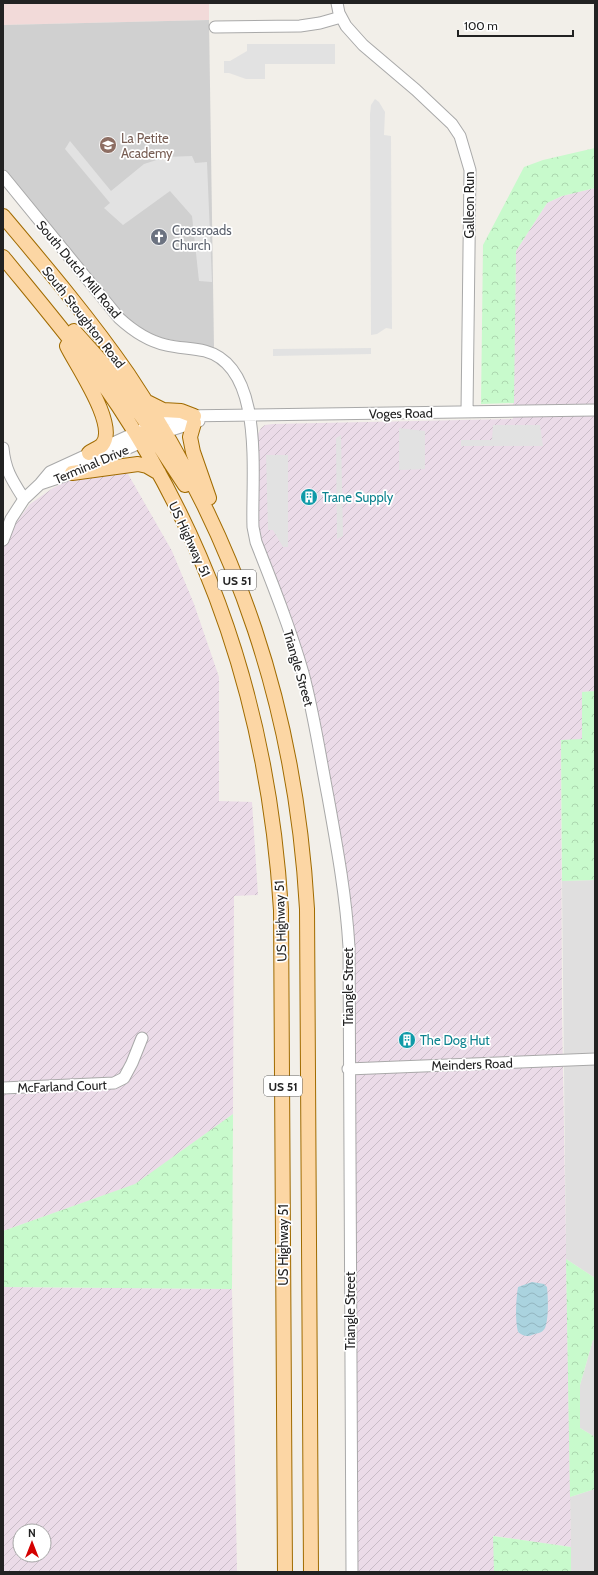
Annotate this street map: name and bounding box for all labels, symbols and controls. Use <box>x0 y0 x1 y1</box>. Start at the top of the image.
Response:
scale bar <box>458 12 573 38</box>
text: 100 m <box>464 18 498 33</box>
place label: La Petite Academy <box>121 130 173 161</box>
school or university icon: La Petite Academy <box>98 135 118 155</box>
street label: Galleon Run <box>461 172 477 238</box>
street label: South Dutch Mill Road <box>33 217 125 321</box>
place label: Crossroads Church <box>172 222 232 253</box>
church icon: Crossroads Church <box>149 227 169 247</box>
street label: South Stoughton Road <box>39 263 129 371</box>
street label: Voges Road <box>369 404 433 422</box>
street label: Terminal Drive <box>51 441 131 487</box>
building icon: Trane Supply <box>299 487 319 507</box>
place label: Trane Supply <box>322 489 394 505</box>
street label: US Highway 51 <box>166 499 214 579</box>
road number: US 51 <box>218 570 256 590</box>
street label: Triangle Street <box>280 628 318 709</box>
street label: US Highway 51 <box>271 880 289 962</box>
street label: Triangle Street <box>340 947 356 1026</box>
building icon: The Dog Hut <box>397 1030 417 1050</box>
place label: The Dog Hut <box>420 1032 490 1048</box>
street label: Meinders Road <box>431 1055 513 1073</box>
street label: McFarland Court <box>17 1076 108 1096</box>
road number: US 51 <box>264 1076 302 1096</box>
street label: US Highway 51 <box>275 1204 291 1286</box>
street label: Triangle Street <box>342 1271 358 1350</box>
north arrow <box>12 1523 52 1563</box>
text: N <box>28 1526 36 1540</box>

